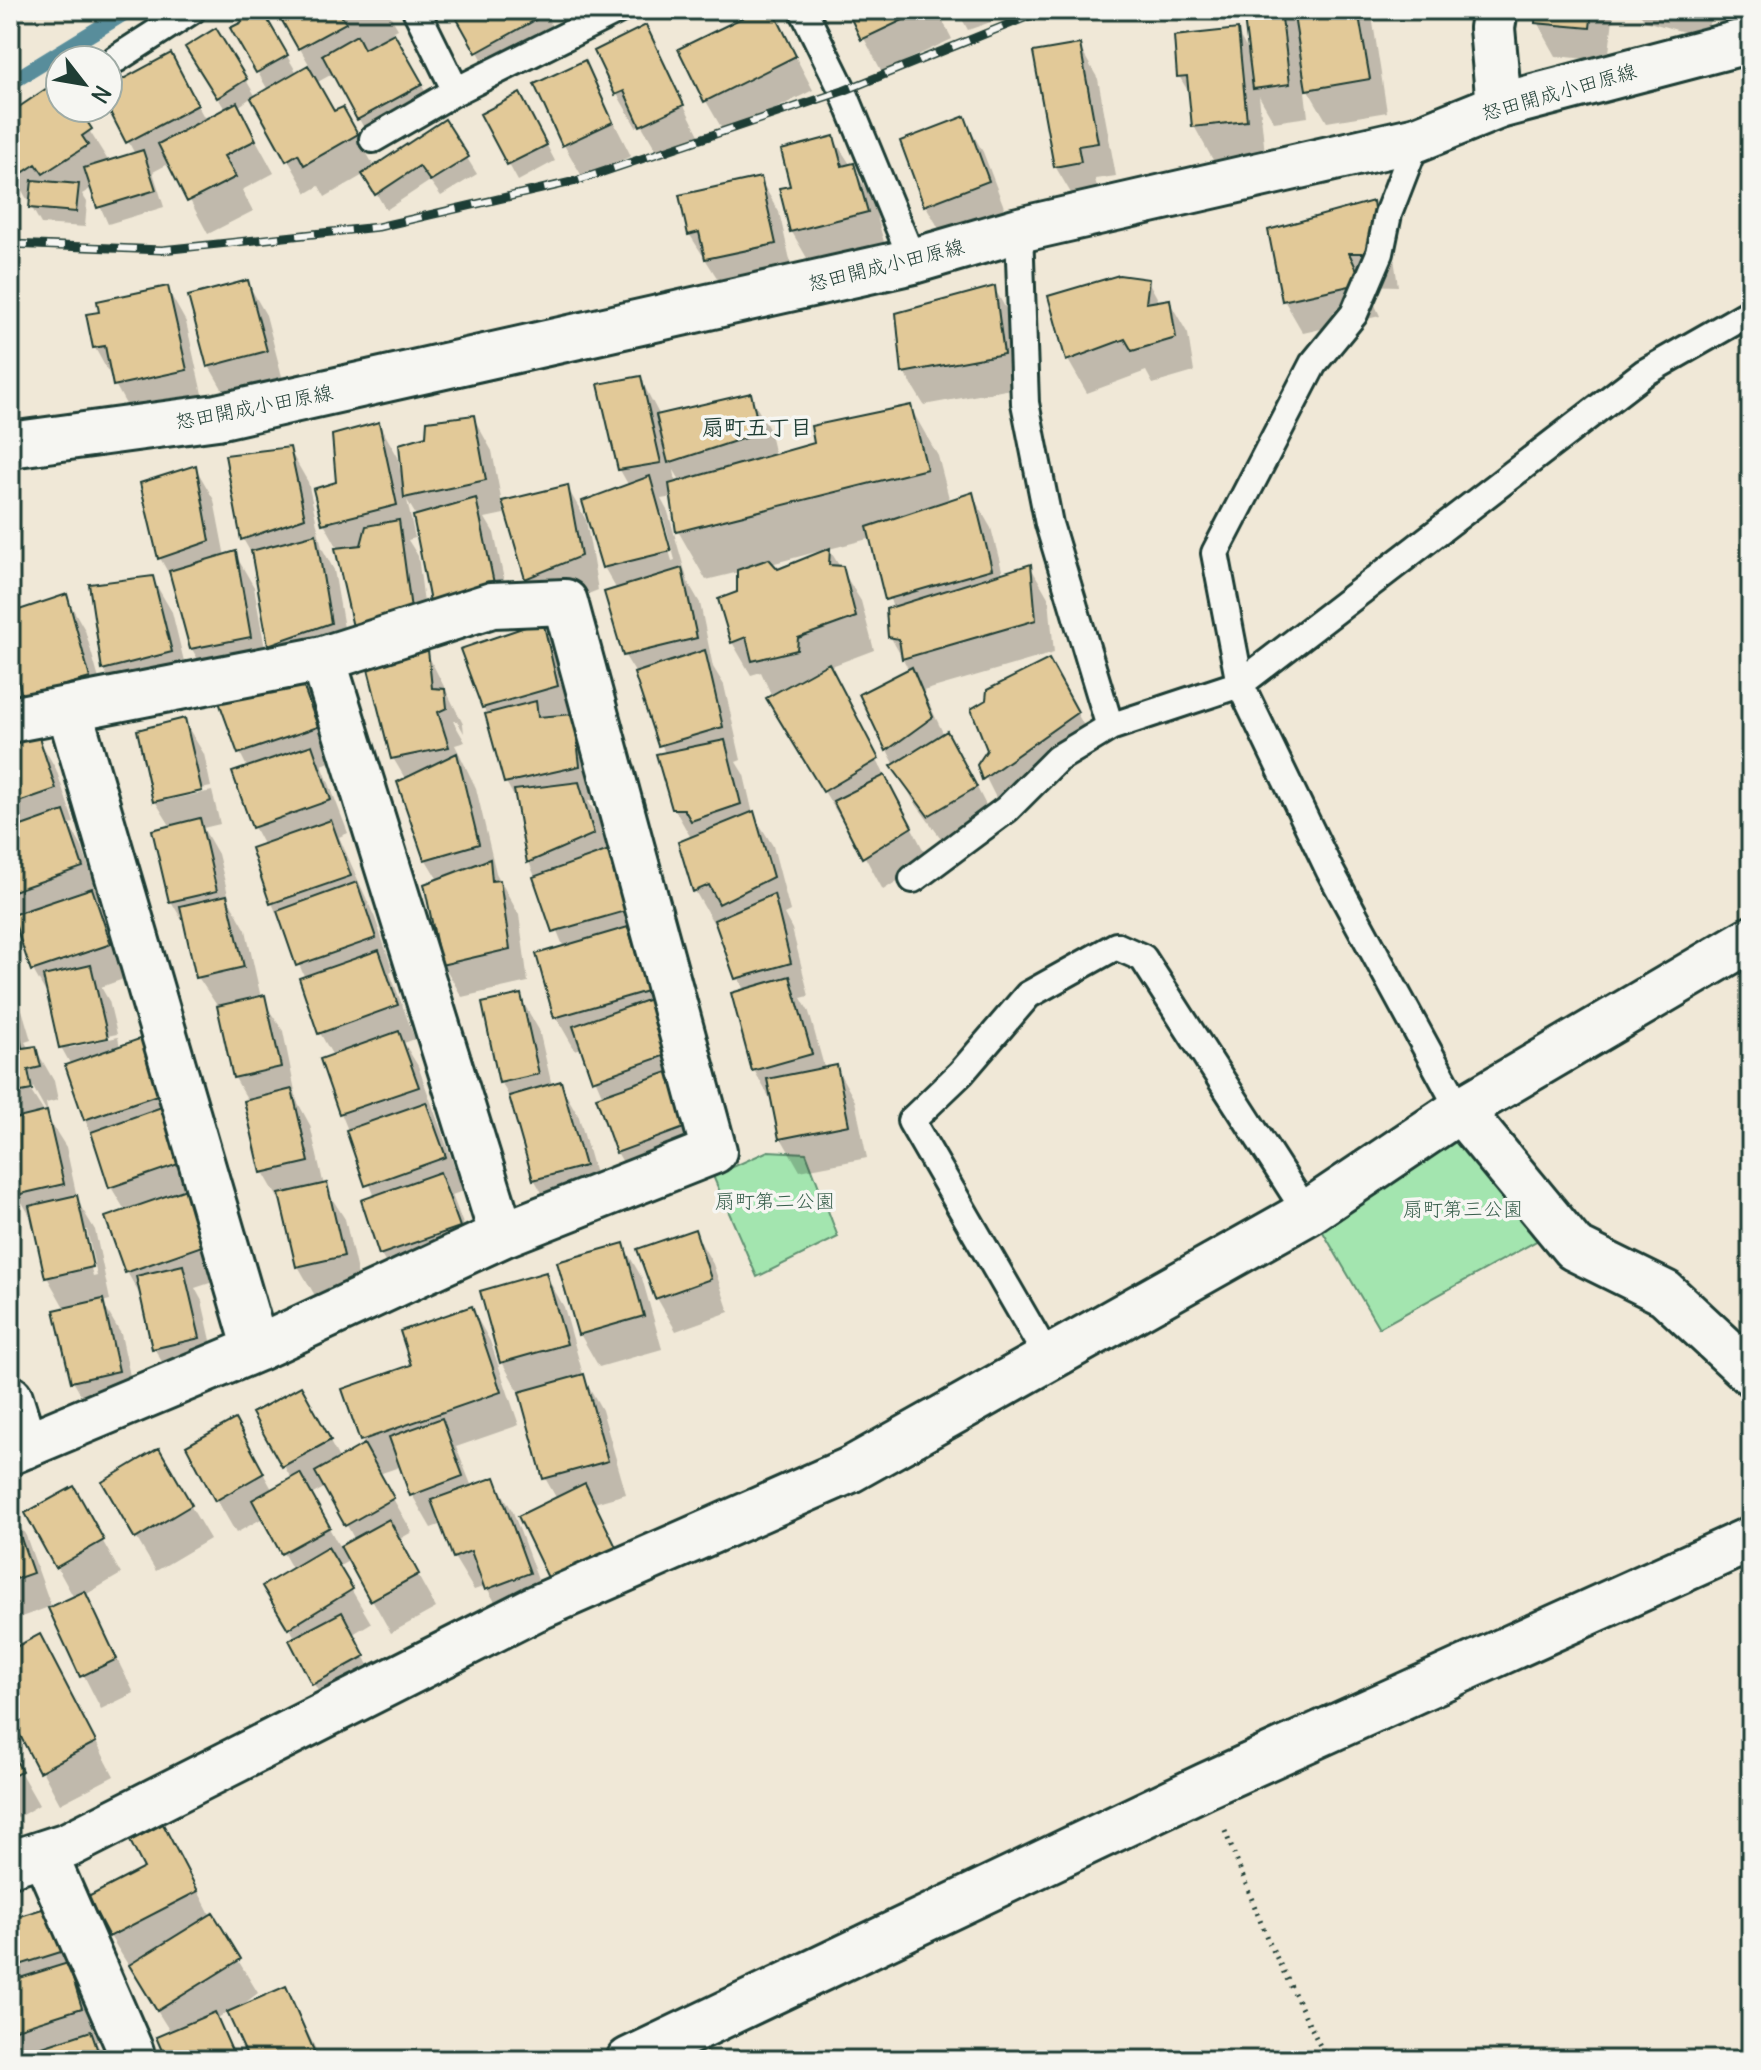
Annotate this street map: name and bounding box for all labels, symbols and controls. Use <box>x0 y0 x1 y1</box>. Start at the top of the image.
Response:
north arrow <box>44 44 124 124</box>
street label: 怒田開成小田原線 <box>1479 57 1639 126</box>
text: N <box>85 81 117 108</box>
street label: 怒田開成小田原線 <box>805 233 967 296</box>
street label: 怒田開成小田原線 <box>173 379 335 434</box>
district label: 扇町五丁目 <box>702 413 812 441</box>
park label: 扇町第二公園 <box>715 1188 835 1213</box>
park label: 扇町第三公園 <box>1403 1196 1523 1221</box>

